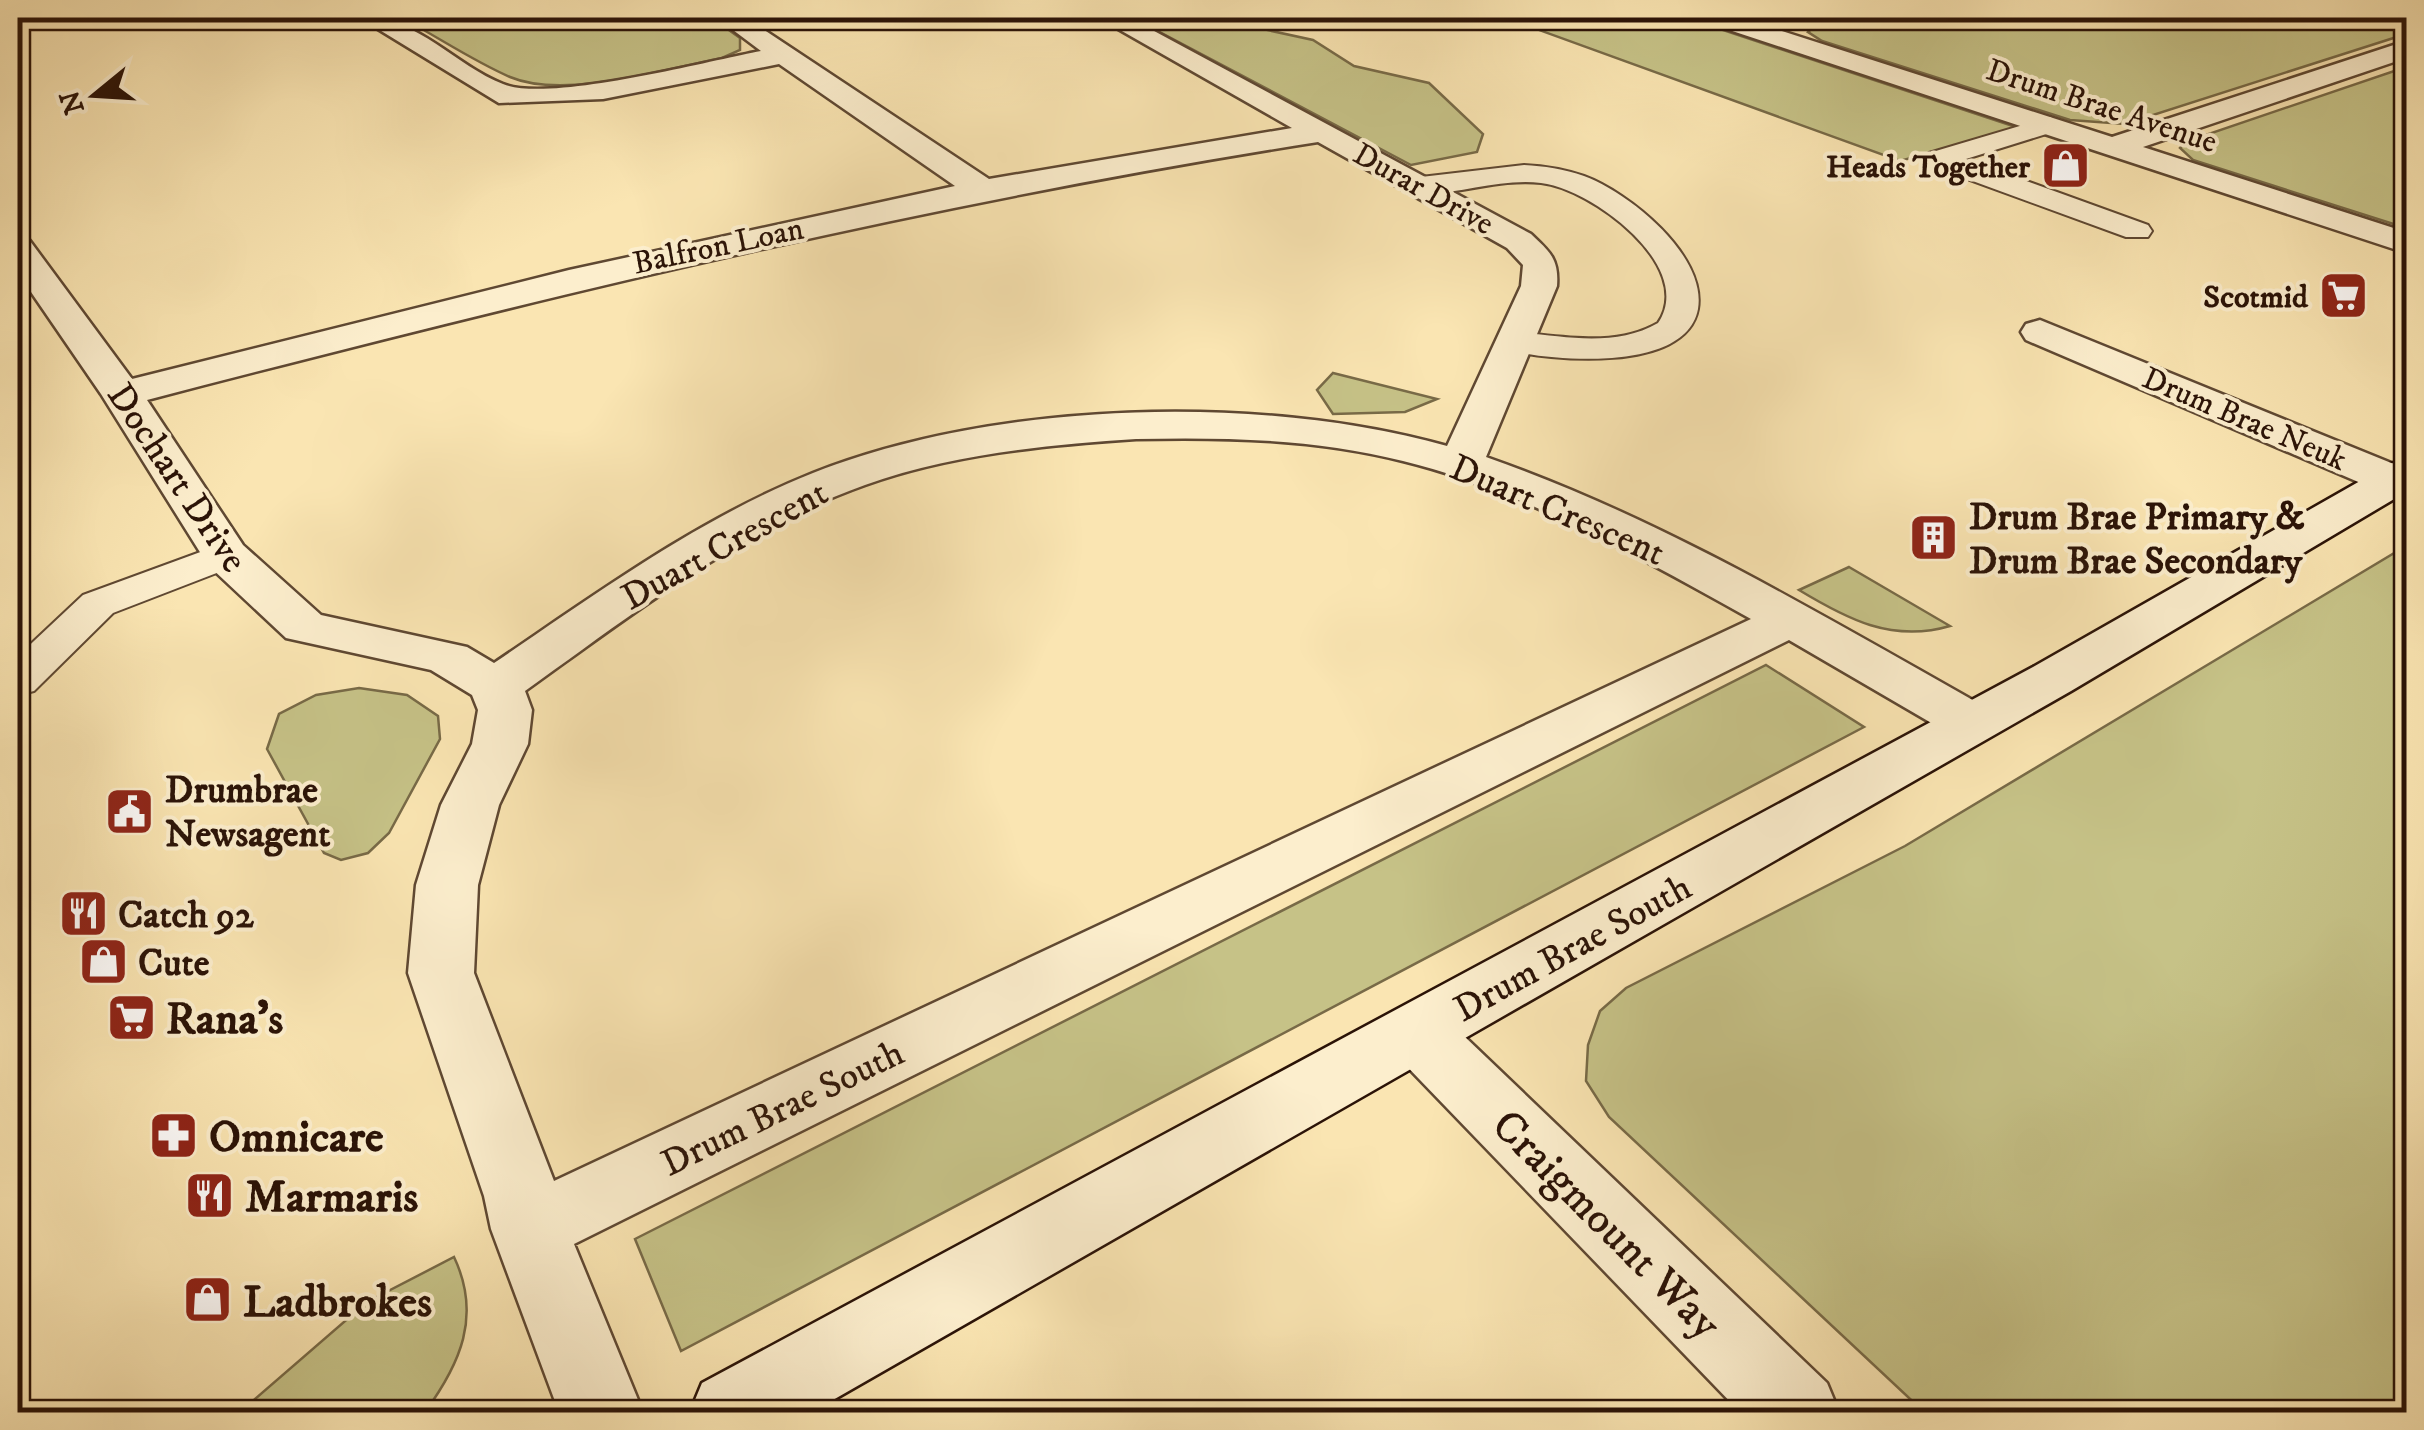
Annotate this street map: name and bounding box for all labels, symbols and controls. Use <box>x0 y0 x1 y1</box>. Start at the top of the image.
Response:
north arrow <box>45 45 145 145</box>
street label: Drum Brae Avenue <box>1981 51 2222 163</box>
text: N <box>52 86 93 119</box>
street label: Durar Drive <box>1346 135 1500 245</box>
shop icon: Heads Together <box>2039 140 2091 192</box>
place label: Heads Together <box>1826 148 2031 188</box>
street label: Balfron Loan <box>629 209 808 285</box>
supermarket icon: Scotmid <box>2317 270 2369 322</box>
place label: Scotmid <box>2203 278 2309 318</box>
street label: Drum Brae Neuk <box>2136 359 2353 481</box>
street label: Dochart Drive <box>95 374 257 582</box>
street label: Duart Crescent <box>1443 444 1672 578</box>
street label: Duart Crescent <box>613 469 837 622</box>
place label: Drum Brae Primary & Drum Brae Secondary <box>1969 494 2305 586</box>
building icon: Drum Brae Primary & Drum Brae Secondary <box>1908 512 1960 564</box>
place label: Drumbrae Newsagent <box>165 767 330 859</box>
public building icon: Drumbrae Newsagent <box>104 785 156 837</box>
street label: Drum Brae South <box>1446 864 1700 1034</box>
restaurant icon: Catch 92 <box>57 888 109 940</box>
place label: Catch 92 <box>118 892 254 940</box>
shop icon: Cute <box>77 936 129 988</box>
place label: Cute <box>138 940 210 988</box>
supermarket icon: Rana's <box>105 991 157 1043</box>
place label: Rana's <box>166 992 283 1048</box>
street label: Drum Brae South <box>654 1029 912 1188</box>
street label: Craigmount Way <box>1479 1098 1733 1352</box>
pharmacy icon: Omnicare <box>148 1109 200 1161</box>
place label: Omnicare <box>209 1110 384 1166</box>
restaurant icon: Marmaris <box>184 1169 236 1221</box>
place label: Marmaris <box>245 1170 418 1226</box>
shop icon: Ladbrokes <box>182 1274 234 1326</box>
place label: Ladbrokes <box>243 1275 432 1331</box>

